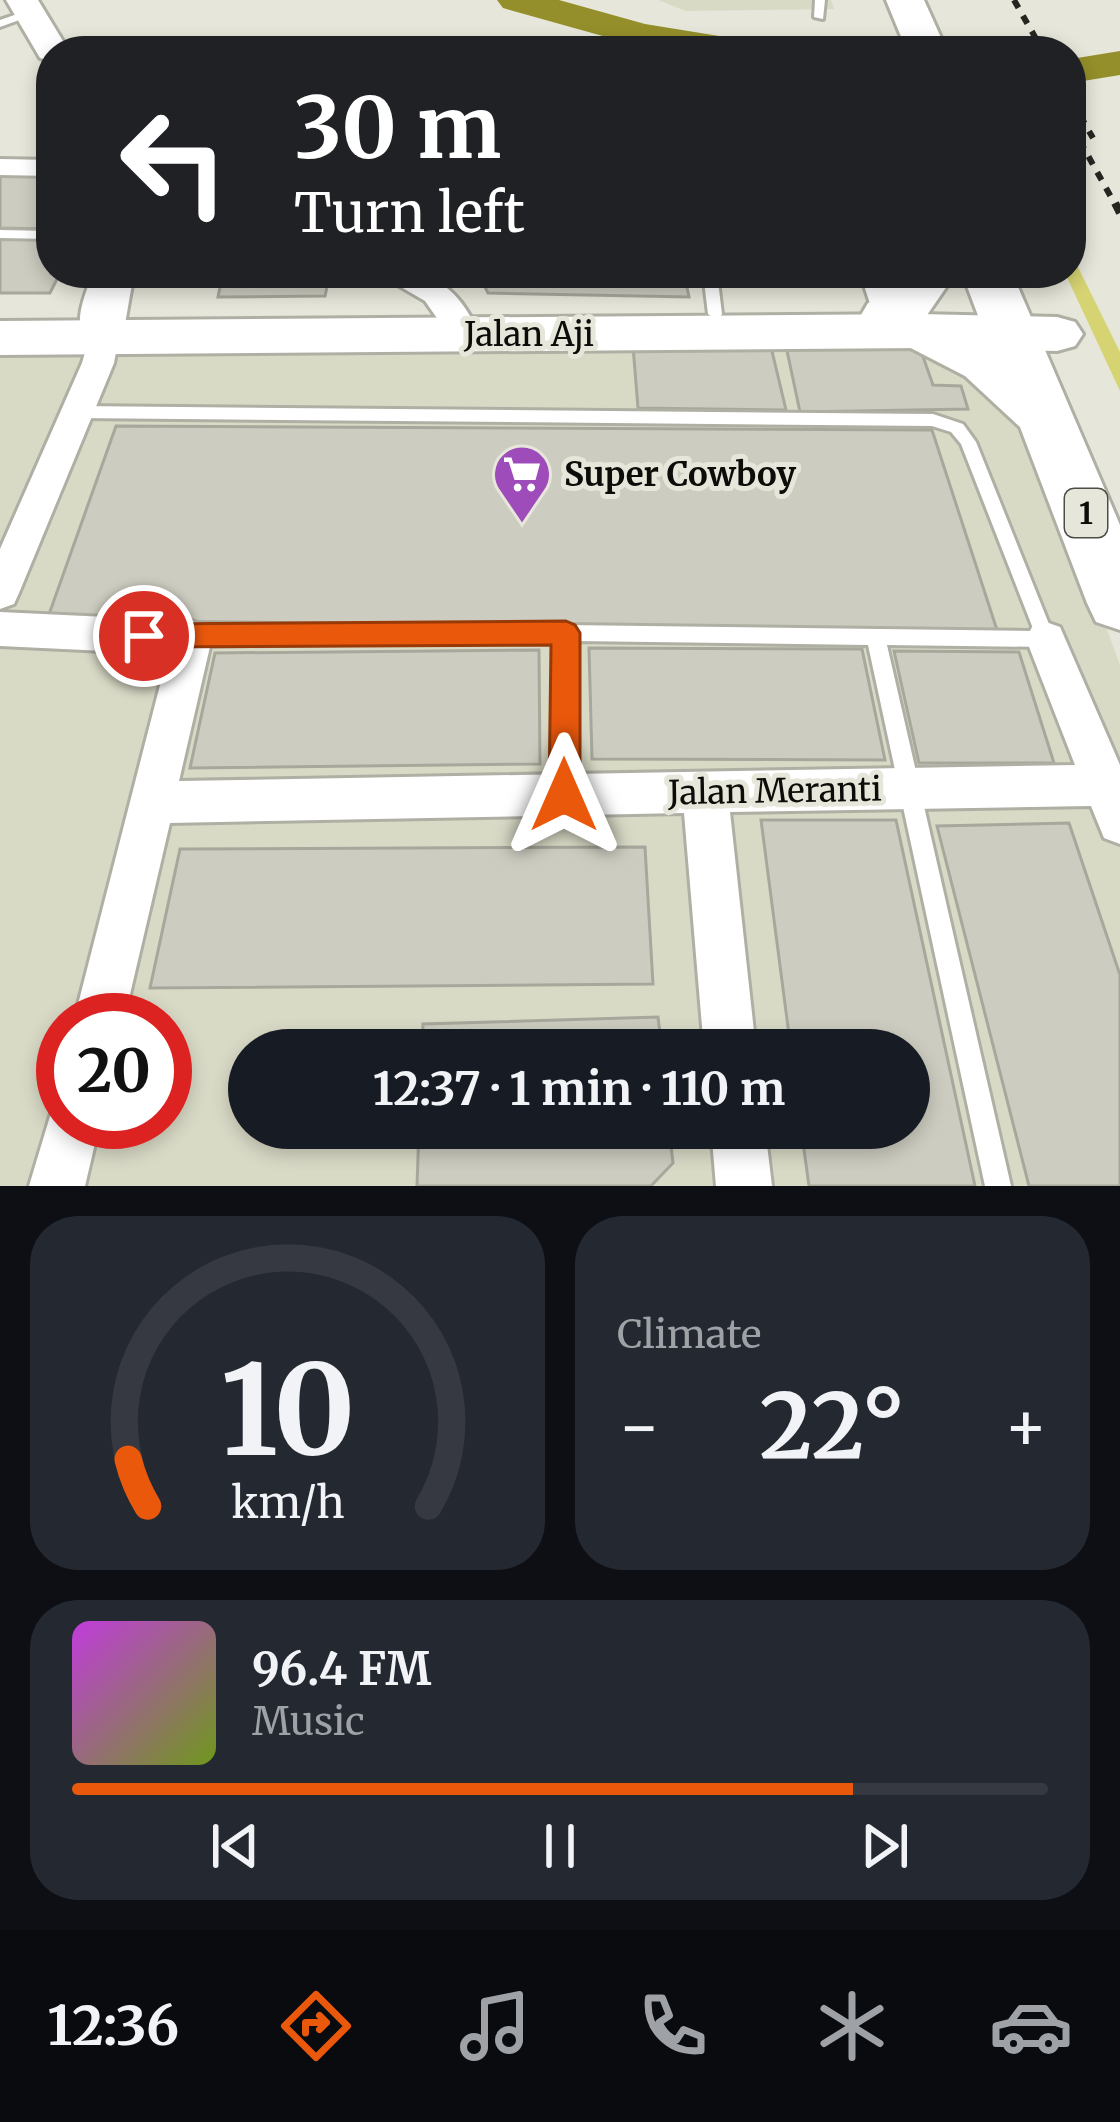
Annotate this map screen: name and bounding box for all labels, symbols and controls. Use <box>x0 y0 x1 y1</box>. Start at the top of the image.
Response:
text: 30 m <box>294 75 501 181</box>
icon: left <box>96 84 252 240</box>
text: Turn left <box>294 179 525 247</box>
street label: Jalan Aji <box>463 314 594 355</box>
supermarket icon: Super Cowboy <box>491 443 553 525</box>
place label: Super Cowboy <box>564 454 796 495</box>
road number: 1 <box>1065 489 1107 537</box>
pin <box>93 585 195 687</box>
icon: arrive <box>111 603 177 669</box>
position arrow <box>501 732 627 858</box>
street label: Jalan Meranti <box>667 769 882 813</box>
speed limit sign: 20 <box>36 993 192 1149</box>
text: 12:37 · 1 min · 110 m <box>373 1061 785 1117</box>
text: Climate <box>617 1310 761 1359</box>
text: 10 <box>220 1332 355 1489</box>
text: 22° <box>760 1369 905 1483</box>
text: − <box>617 1385 661 1468</box>
text: + <box>1004 1385 1048 1468</box>
text: km/h <box>231 1476 344 1530</box>
text: 96.4 FM <box>252 1641 431 1697</box>
text: Music <box>252 1697 365 1746</box>
icon: previous <box>202 1813 268 1879</box>
icon: pause <box>527 1813 593 1879</box>
icon: next <box>852 1813 918 1879</box>
icon: directions <box>274 1984 358 2068</box>
icon: music <box>453 1984 537 2068</box>
icon: phone <box>631 1984 715 2068</box>
icon: climate <box>810 1984 894 2068</box>
icon: car <box>989 1984 1073 2068</box>
text: 12:36 <box>47 1992 179 2060</box>

